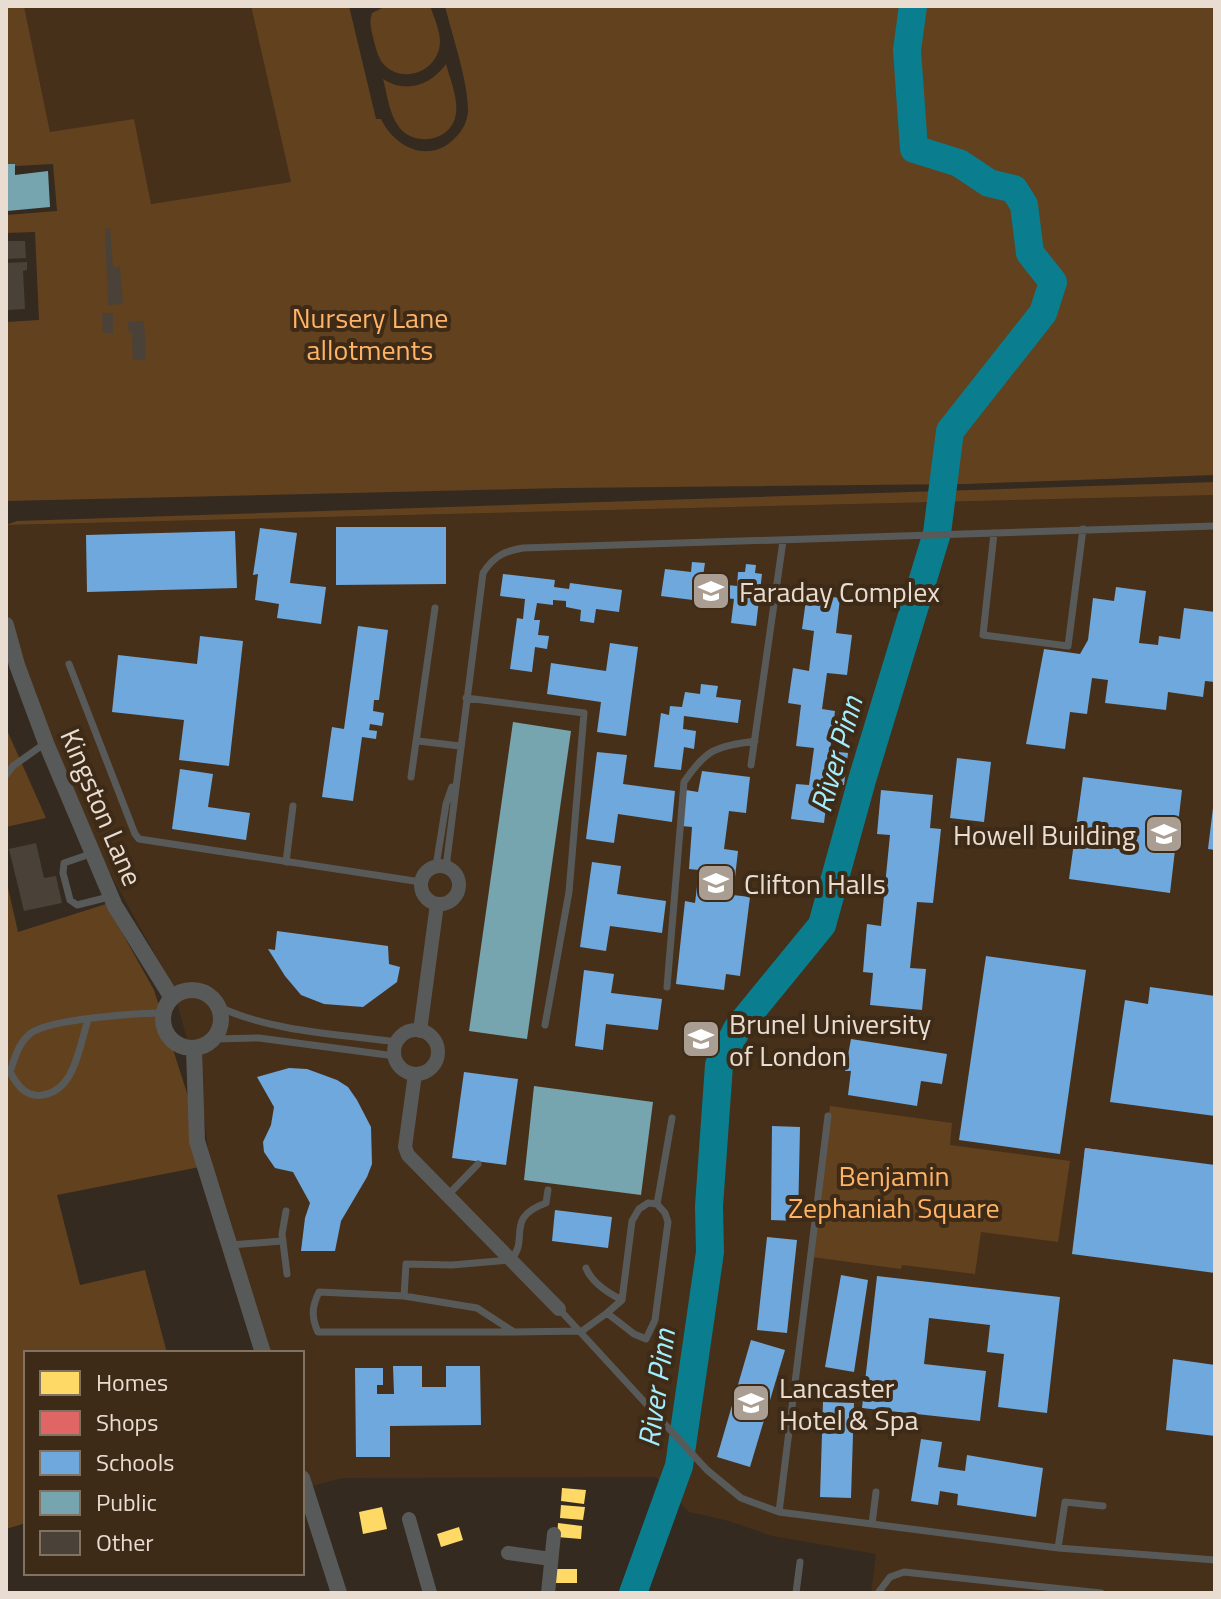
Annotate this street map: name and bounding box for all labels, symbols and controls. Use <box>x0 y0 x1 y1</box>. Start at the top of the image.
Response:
park label: Nursery Lane allotments <box>292 296 448 371</box>
school or university icon: Faraday Complex <box>690 570 732 612</box>
place label: Faraday Complex <box>739 570 940 613</box>
water label: River Pinn <box>798 690 875 817</box>
street label: Kingston Lane <box>50 722 154 892</box>
place label: Howell Building <box>953 813 1136 856</box>
school or university icon: Howell Building <box>1143 813 1185 855</box>
school or university icon: Clifton Halls <box>695 862 737 904</box>
place label: Clifton Halls <box>744 862 886 905</box>
place label: Brunel University of London <box>729 1002 931 1077</box>
school or university icon: Brunel University of London <box>680 1018 722 1060</box>
park label: Benjamin Zephaniah Square <box>788 1154 1000 1229</box>
water label: River Pinn <box>625 1325 687 1450</box>
legend <box>24 1351 304 1575</box>
text: Homes <box>96 1364 168 1400</box>
place label: Lancaster Hotel & Spa <box>779 1366 918 1441</box>
school or university icon: Lancaster Hotel & Spa <box>730 1382 772 1424</box>
text: Shops <box>96 1404 158 1440</box>
text: Schools <box>96 1444 174 1480</box>
text: Public <box>96 1484 157 1520</box>
text: Other <box>96 1524 154 1560</box>

